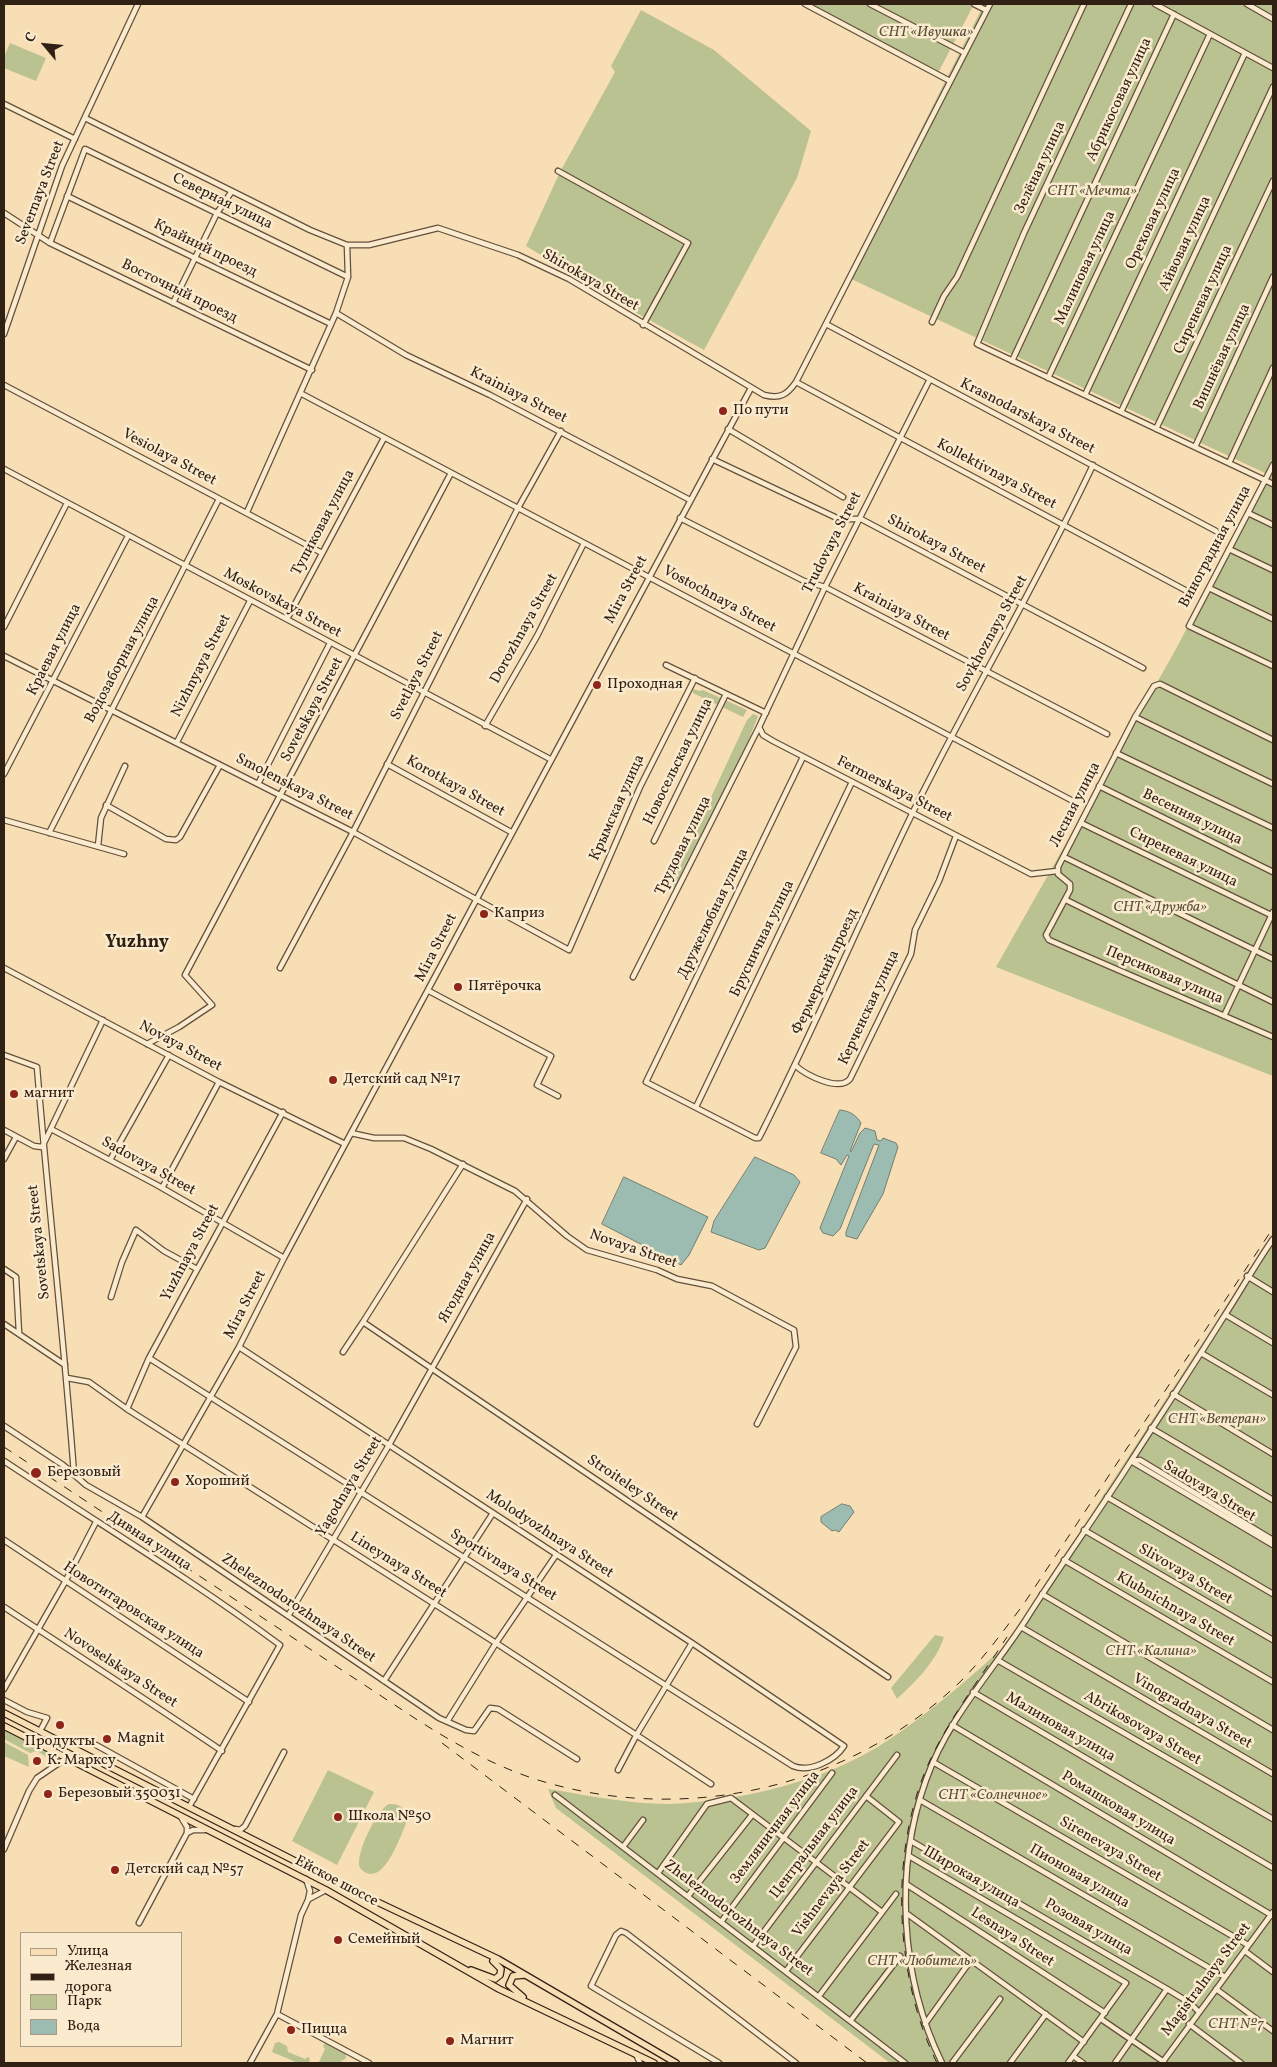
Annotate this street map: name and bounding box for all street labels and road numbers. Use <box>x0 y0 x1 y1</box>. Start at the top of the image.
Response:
street label: Абрикосовая улица <box>1083 35 1157 165</box>
street label: Зелёная улица <box>1012 119 1070 217</box>
street label: Severnaya Street <box>13 138 69 248</box>
street label: Ореховая улица <box>1123 165 1185 273</box>
street label: Северная улица <box>169 170 275 234</box>
street label: Айвовая улица <box>1156 194 1216 294</box>
street label: Малиновая улица <box>1052 208 1120 328</box>
street label: Крайний проезд <box>150 216 260 282</box>
street label: Сиреневая улица <box>1171 242 1237 358</box>
street label: Shirokaya Street <box>538 246 642 316</box>
street label: Восточный проезд <box>118 256 240 328</box>
street label: Вишнёвая улица <box>1191 301 1255 413</box>
street label: Krainiaya Street <box>466 364 570 428</box>
street label: Krasnodarskaya Street <box>957 375 1097 459</box>
street label: Vesiolaya Street <box>119 426 219 490</box>
street label: Kollektivnaya Street <box>933 436 1059 514</box>
street label: Тупиковая улица <box>288 467 360 579</box>
street label: Виноградная улица <box>1176 483 1256 611</box>
street label: Trudovaya Street <box>800 489 866 597</box>
street label: Shirokaya Street <box>884 511 988 579</box>
street label: Mira Street <box>602 553 652 627</box>
street label: Vostochnaya Street <box>659 563 779 637</box>
street label: Moskovskaya Street <box>220 565 344 643</box>
street label: Dorozhnaya Street <box>487 571 563 687</box>
street label: Sovkhoznaya Street <box>953 573 1033 695</box>
street label: Krainiaya Street <box>850 580 952 646</box>
street label: Водозаборная улица <box>82 593 164 727</box>
street label: Краевая улица <box>24 601 86 699</box>
street label: Nizhnyaya Street <box>168 611 236 721</box>
street label: Svetlaya Street <box>388 628 448 724</box>
street label: Sovetskaya Street <box>278 655 348 765</box>
street label: Новосельская улица <box>640 696 718 828</box>
street label: Smolenskaya Street <box>232 751 356 825</box>
street label: Korotkaya Street <box>402 752 508 822</box>
street label: Крымская улица <box>587 752 649 864</box>
street label: Fermerskaya Street <box>833 753 955 827</box>
street label: Лесная улица <box>1047 759 1105 851</box>
street label: Весенняя улица <box>1139 786 1245 850</box>
street label: Трудовая улица <box>652 793 716 899</box>
street label: Сиреневая улица <box>1126 824 1240 892</box>
street label: Дружелюбная улица <box>675 846 753 982</box>
street label: Брусничная улица <box>727 878 799 1000</box>
street label: Фермерский проезд <box>789 906 863 1038</box>
street label: Mira Street <box>412 911 462 985</box>
street label: Персиковая улица <box>1102 943 1226 1009</box>
street label: Керченская улица <box>836 948 904 1068</box>
street label: Novaya Street <box>135 1018 225 1076</box>
street label: Sadovaya Street <box>98 1134 198 1200</box>
street label: Sovetskaya Street <box>25 1183 55 1301</box>
street label: Yuzhnaya Street <box>158 1201 224 1305</box>
street label: Novaya Street <box>587 1227 679 1273</box>
street label: Ягодная улица <box>435 1229 501 1327</box>
street label: Mira Street <box>221 1268 271 1342</box>
street label: Yagodnaya Street <box>313 1434 387 1540</box>
street label: Stroiteley Street <box>583 1452 681 1526</box>
street label: Sadovaya Street <box>1159 1457 1259 1527</box>
street label: Molodyozhnaya Street <box>482 1487 616 1583</box>
street label: Дивная улица <box>104 1508 194 1576</box>
street label: Sportivnaya Street <box>446 1526 560 1606</box>
street label: Lineynaya Street <box>346 1529 450 1603</box>
street label: Slivovaya Street <box>1135 1541 1235 1609</box>
street label: Zheleznodorozhnaya Street <box>217 1550 379 1668</box>
street label: Новотитаровская улица <box>59 1559 207 1663</box>
street label: Klubnichnaya Street <box>1113 1569 1237 1651</box>
street label: Novoselskaya Street <box>60 1625 180 1713</box>
street label: Vinogradnaya Street <box>1129 1671 1255 1753</box>
street label: Abrikosovaya Street <box>1080 1688 1204 1770</box>
street label: Малиновая улица <box>1002 1689 1118 1767</box>
street label: Земляничная улица <box>727 1768 825 1888</box>
street label: Ромашковая улица <box>1058 1768 1178 1850</box>
street label: Центральная улица <box>767 1783 863 1903</box>
street label: Sirenevaya Street <box>1056 1813 1164 1887</box>
street label: Vishnevaya Street <box>789 1836 875 1942</box>
street label: Пионовая улица <box>1026 1841 1132 1913</box>
street label: Широкая улица <box>919 1843 1023 1913</box>
street label: Ейское шоссе <box>291 1853 381 1911</box>
street label: Zheleznodorozhnaya Street <box>660 1857 816 1981</box>
street label: Розовая улица <box>1041 1896 1135 1960</box>
street label: Lesnaya Street <box>967 1904 1057 1972</box>
street label: Magistralnaya Street <box>1158 1920 1256 2040</box>

